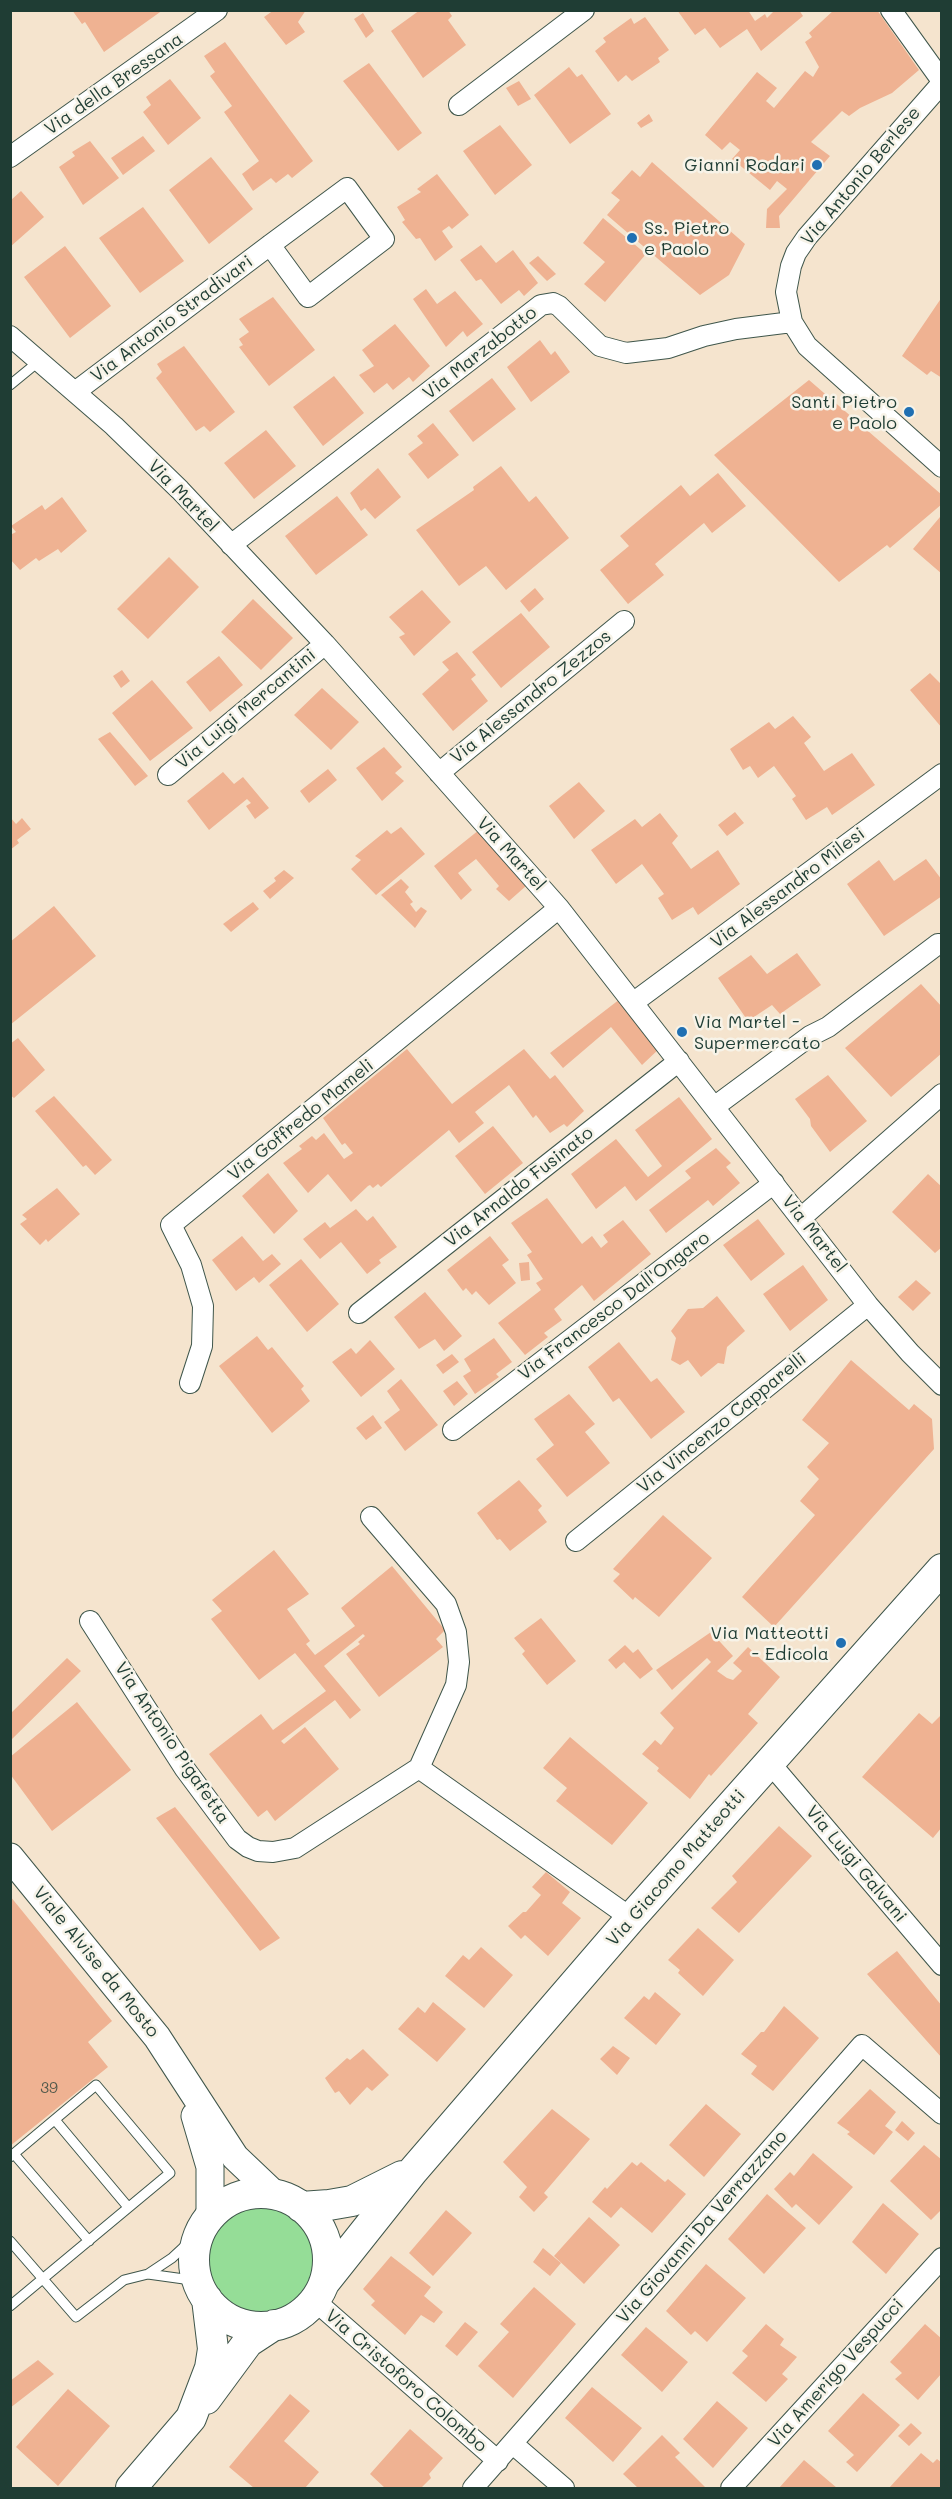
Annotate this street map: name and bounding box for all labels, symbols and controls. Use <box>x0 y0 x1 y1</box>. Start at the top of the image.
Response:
street label: Via della Bressana <box>41 28 187 140</box>
street label: Via Antonio Berlese <box>797 102 925 250</box>
place label: Gianni Rodari <box>684 154 805 176</box>
marker: Gianni Rodari <box>810 158 824 172</box>
place label: Ss. Pietro e Paolo <box>644 217 729 260</box>
marker: Ss. Pietro e Paolo <box>625 231 639 245</box>
street label: Via Antonio Stradivari <box>87 251 257 387</box>
street label: Via Marzabotto <box>419 302 541 404</box>
place label: Santi Pietro e Paolo <box>791 391 897 434</box>
marker: Santi Pietro e Paolo <box>902 405 916 419</box>
street label: Via Martel <box>143 455 223 537</box>
street label: Via Alessandro Zezzos <box>446 626 616 768</box>
street label: Via Luigi Mercantini <box>172 644 320 774</box>
street label: Via Martel <box>472 813 550 895</box>
street label: Via Alessandro Milesi <box>707 823 869 953</box>
place label: Via Martel - Supermercato <box>694 1011 820 1054</box>
marker: Via Martel - Supermercato <box>675 1025 689 1039</box>
street label: Via Goffredo Mameli <box>224 1055 378 1185</box>
street label: Via Arnaldo Fusinato <box>440 1122 598 1252</box>
street label: Via Martel <box>777 1191 851 1277</box>
street label: Via Francesco Dall'Ongaro <box>514 1227 714 1385</box>
street label: Via Vincenzo Capparelli <box>633 1348 811 1498</box>
place label: Via Matteotti - Edicola <box>710 1622 829 1664</box>
marker: Via Matteotti - Edicola <box>834 1636 848 1650</box>
street label: Via Antonio Pigafetta <box>110 1658 234 1828</box>
street label: Via Giacomo Matteotti <box>602 1785 750 1951</box>
street label: Via Luigi Galvani <box>801 1801 911 1927</box>
street label: Viale Alvise da Mosto <box>28 1882 164 2042</box>
house number: 39 <box>40 2079 58 2097</box>
street label: Via Giovanni Da Verrazzano <box>612 2126 792 2328</box>
street label: Via Amerigo Vespucci <box>764 2294 908 2452</box>
street label: Via Cristoforo Colombo <box>321 2305 491 2457</box>

